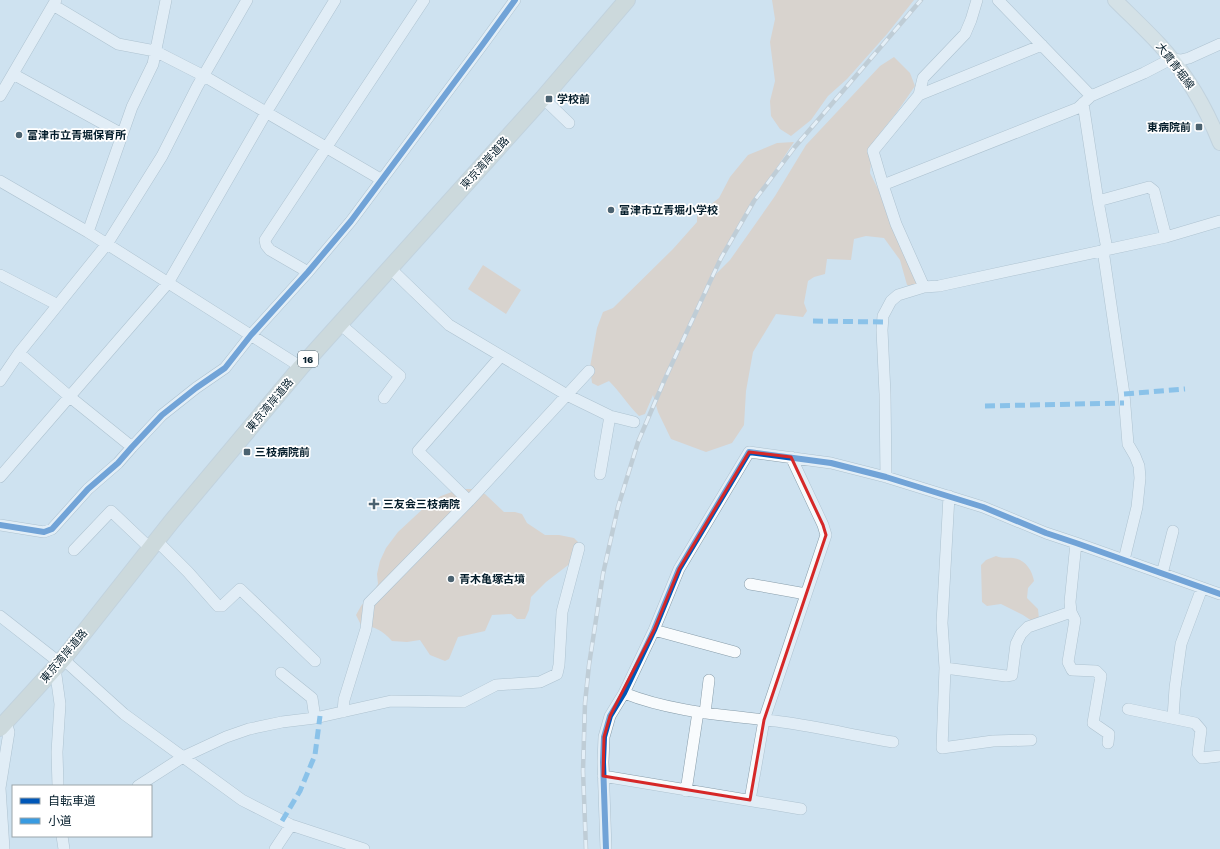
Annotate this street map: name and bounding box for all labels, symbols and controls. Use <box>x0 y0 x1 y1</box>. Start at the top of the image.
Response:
street label: 大貫青堀線 <box>1153 40 1197 92</box>
place label: 学校前 <box>557 93 590 106</box>
marker: 学校前 <box>544 94 554 104</box>
place label: 東病院前 <box>1147 121 1191 134</box>
marker: 東病院前 <box>1194 122 1204 132</box>
place label: 富津市立青堀保育所 <box>27 129 126 142</box>
marker: 富津市立青堀保育所 <box>14 130 24 140</box>
street label: 東京湾岸道路 <box>458 134 512 192</box>
place label: 富津市立青堀小学校 <box>619 204 718 217</box>
marker: 富津市立青堀小学校 <box>606 205 616 215</box>
road number: 16 <box>298 351 318 367</box>
street label: 東京湾岸道路 <box>244 376 296 434</box>
place label: 三枝病院前 <box>255 446 310 459</box>
marker: 三枝病院前 <box>242 447 252 457</box>
marker: 三友会三枝病院 <box>368 498 380 510</box>
place label: 三友会三枝病院 <box>383 498 460 511</box>
place label: 青木亀塚古墳 <box>459 573 525 586</box>
marker: 青木亀塚古墳 <box>446 574 456 584</box>
street label: 東京湾岸道路 <box>38 627 90 685</box>
legend <box>12 785 152 837</box>
text: 自転車道 <box>48 794 96 808</box>
text: 小道 <box>48 814 72 828</box>

